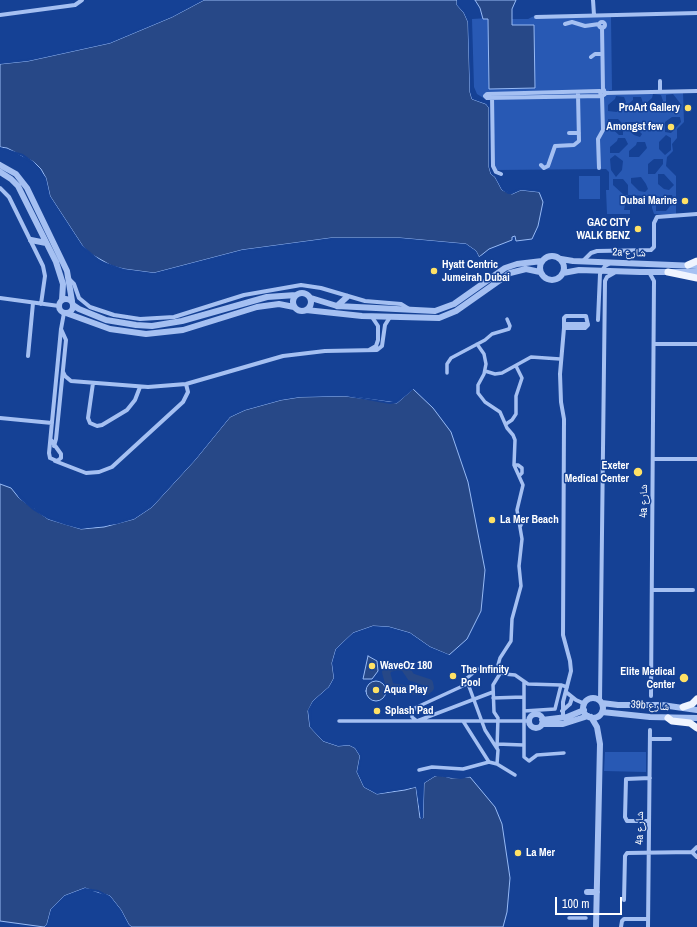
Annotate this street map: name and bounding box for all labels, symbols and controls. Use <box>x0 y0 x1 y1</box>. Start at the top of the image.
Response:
place label: ProArt Gallery <box>619 101 680 115</box>
marker: ProArt Gallery <box>683 103 693 113</box>
place label: Amongst few <box>606 120 663 134</box>
marker: Amongst few <box>666 122 676 132</box>
place label: Dubai Marine <box>620 194 677 208</box>
marker: Dubai Marine <box>680 196 690 206</box>
place label: GAC CITY WALK BENZ <box>576 216 630 242</box>
marker: GAC CITY WALK BENZ <box>633 224 643 234</box>
street label: 2a شارع <box>612 246 646 260</box>
place label: Hyatt Centric Jumeirah Dubai <box>442 258 510 284</box>
marker: Hyatt Centric Jumeirah Dubai <box>429 266 439 276</box>
place label: Exeter Medical Center <box>565 459 629 485</box>
marker: Exeter Medical Center <box>632 466 644 478</box>
street label: 4a شارع <box>637 484 651 518</box>
place label: La Mer Beach <box>500 513 559 527</box>
marker: La Mer Beach <box>487 515 497 525</box>
place label: WaveOz 180 <box>380 659 432 673</box>
marker: WaveOz 180 <box>367 661 377 671</box>
place label: The Infinity Pool <box>461 663 509 689</box>
place label: Elite Medical Center <box>620 665 675 691</box>
marker: The Infinity Pool <box>448 671 458 681</box>
marker: Elite Medical Center <box>678 672 690 684</box>
place label: Aqua Play <box>384 683 428 697</box>
marker: Aqua Play <box>371 685 381 695</box>
street label: 39b شارع <box>630 698 670 714</box>
place label: Splash Pad <box>385 704 434 718</box>
marker: Splash Pad <box>372 706 382 716</box>
street label: 4a شارع <box>633 811 647 845</box>
place label: La Mer <box>526 846 555 860</box>
marker: La Mer <box>513 848 523 858</box>
scale bar <box>557 889 624 915</box>
text: 100 m <box>562 896 589 912</box>

